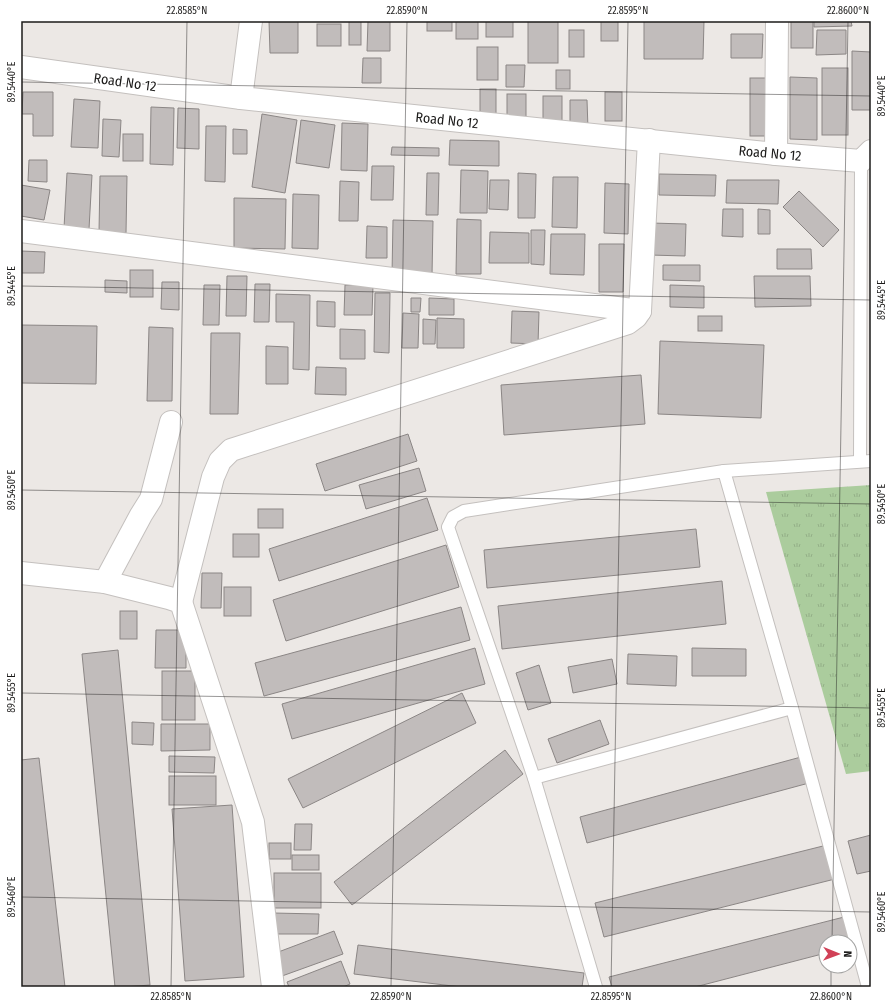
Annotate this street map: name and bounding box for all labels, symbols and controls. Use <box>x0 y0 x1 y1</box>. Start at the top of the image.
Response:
text: 22.8585°N <box>167 5 207 17</box>
text: 22.8590°N <box>386 5 428 17</box>
text: 22.8595°N <box>608 5 648 17</box>
text: 22.8600°N <box>827 5 869 17</box>
text: 89.5440°E <box>6 61 18 102</box>
street label: Road No 12 <box>92 70 157 95</box>
text: 89.5440°E <box>876 75 888 116</box>
street label: Road No 12 <box>415 109 479 132</box>
street label: Road No 12 <box>738 142 802 165</box>
text: 89.5445°E <box>6 266 18 306</box>
text: 89.5445°E <box>876 280 888 320</box>
text: 89.5450°E <box>6 469 18 510</box>
text: 89.5450°E <box>876 483 888 524</box>
text: 89.5455°E <box>6 673 18 713</box>
text: 89.5455°E <box>876 688 888 728</box>
text: 89.5460°E <box>6 876 18 917</box>
text: 89.5460°E <box>876 891 888 932</box>
north arrow <box>818 934 858 974</box>
text: N <box>841 951 854 958</box>
text: 22.8585°N <box>151 991 191 1003</box>
text: 22.8590°N <box>370 991 412 1003</box>
text: 22.8595°N <box>591 991 631 1003</box>
text: 22.8600°N <box>810 991 852 1003</box>

